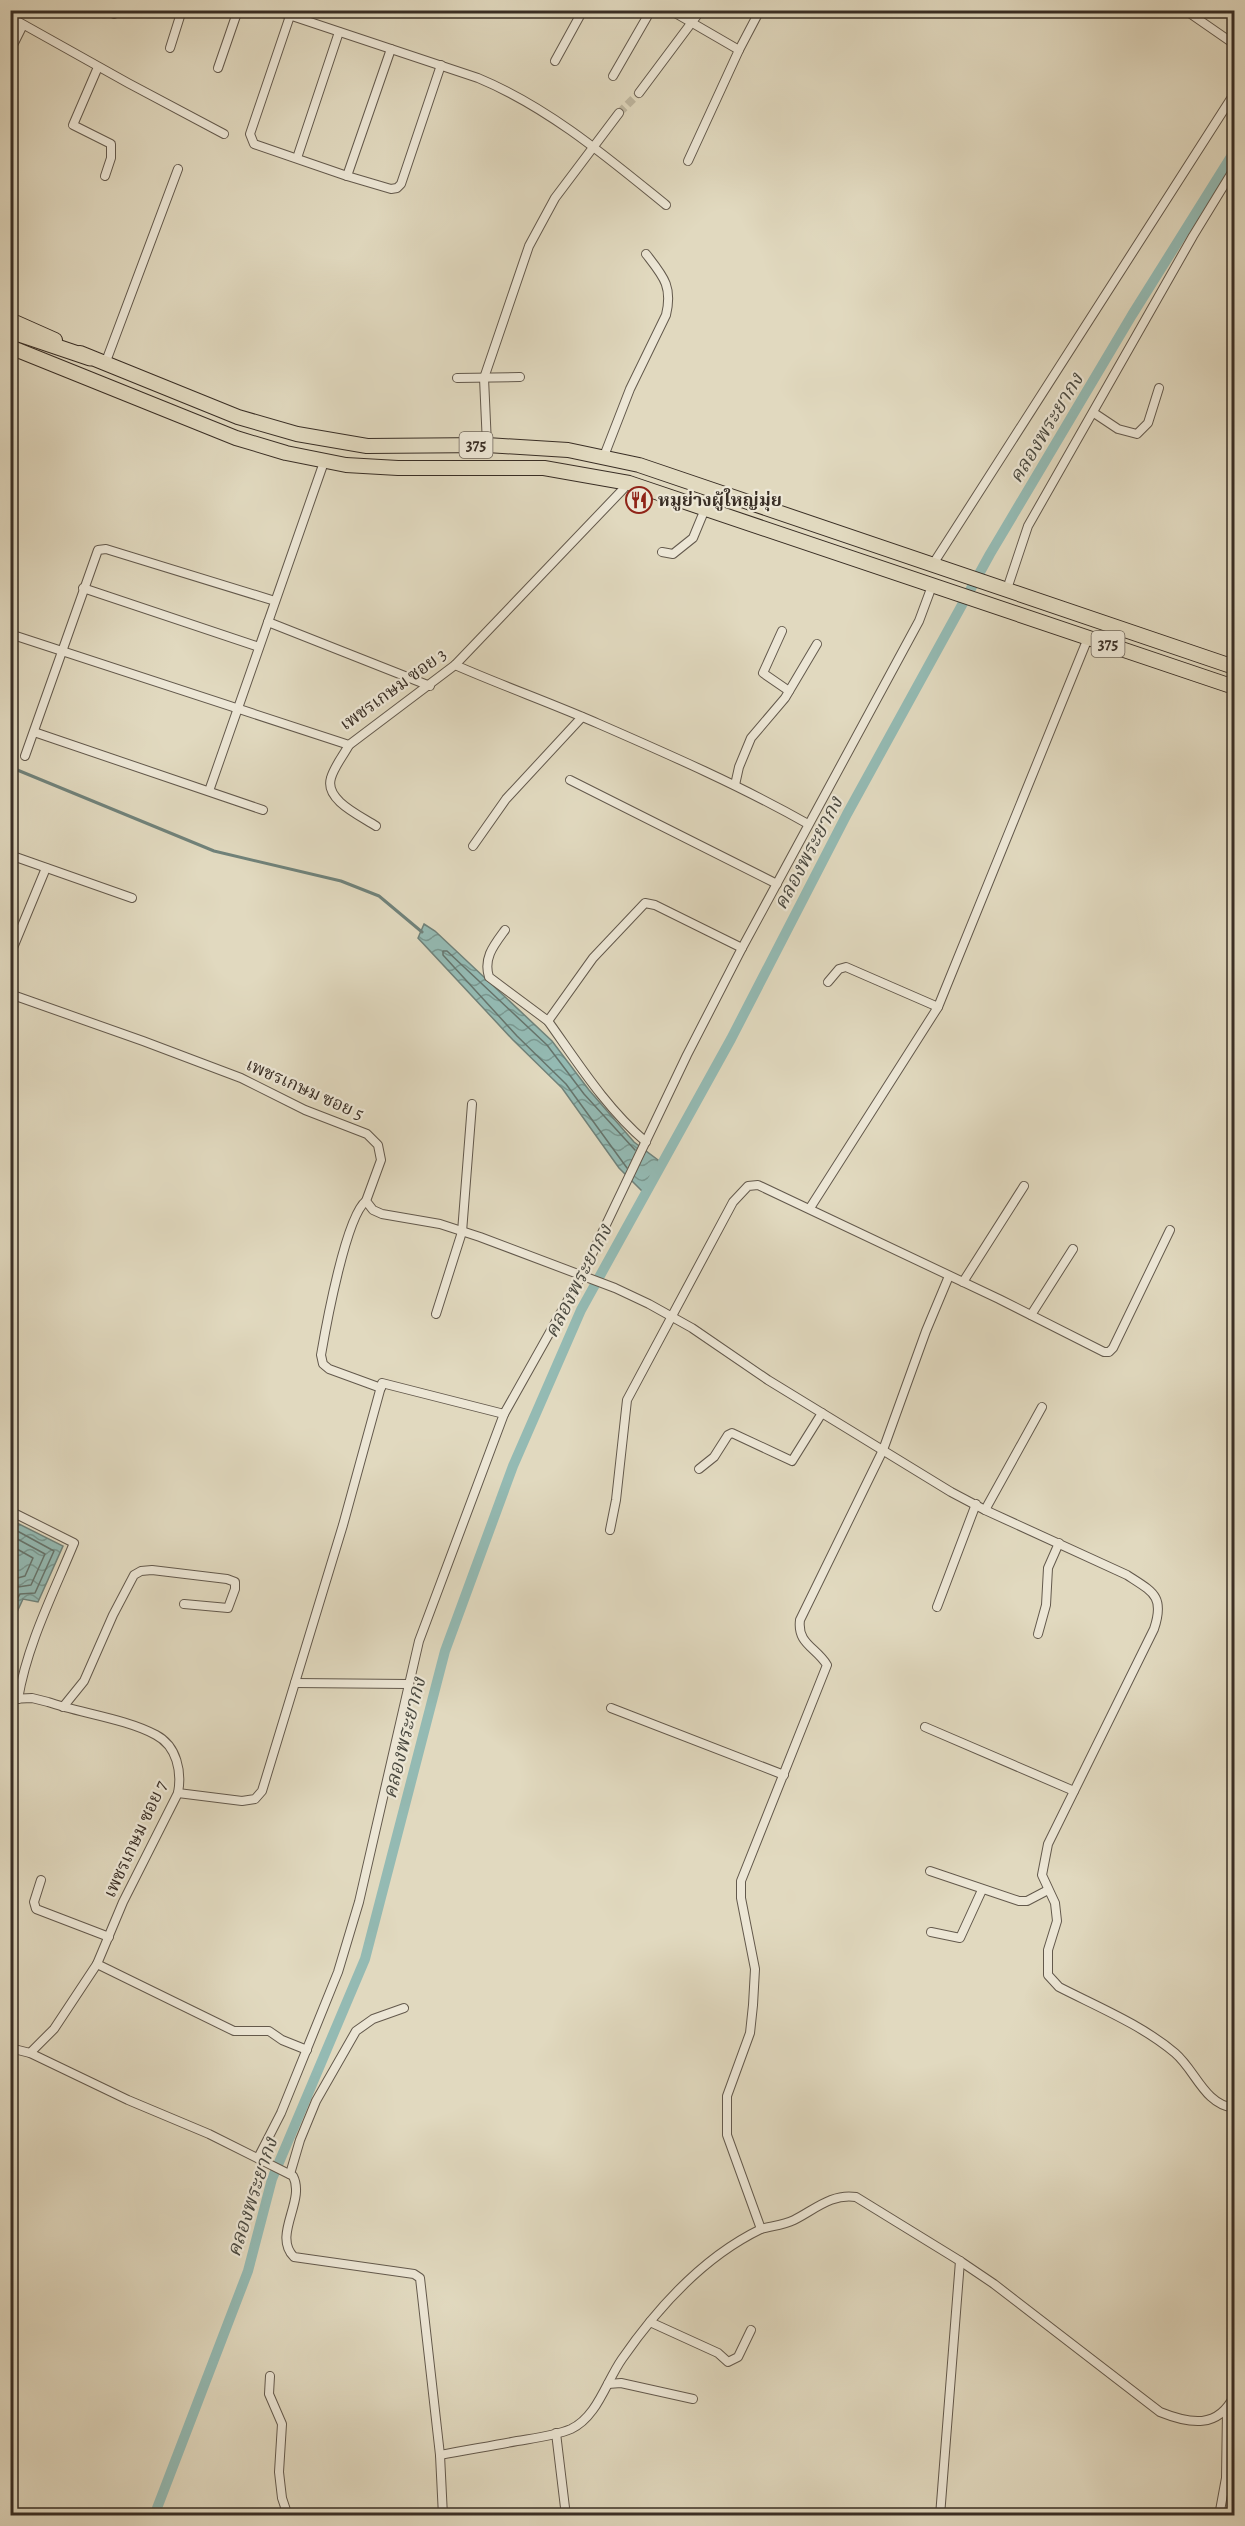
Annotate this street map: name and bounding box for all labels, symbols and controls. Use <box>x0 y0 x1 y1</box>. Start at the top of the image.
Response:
water label: คลองพระยากง <box>1002 367 1090 488</box>
road number: 375 <box>460 432 492 458</box>
restaurant icon: หมูย่างผู้ใหญ่มุ่ย <box>624 485 654 515</box>
place label: หมูย่างผู้ใหญ่มุ่ย <box>658 488 782 512</box>
road number: 375 <box>1092 631 1124 657</box>
street label: เพชรเกษม ซอย 3 <box>335 642 451 736</box>
water label: คลองพระยากง <box>767 791 850 914</box>
street label: เพชรเกษม ซอย 5 <box>242 1052 368 1126</box>
water label: คลองพระยากง <box>538 1219 619 1342</box>
water label: คลองพระยากง <box>376 1674 432 1802</box>
street label: เพชรเกษม ซอย 7 <box>97 1776 173 1901</box>
water label: คลองพระยากง <box>220 2133 284 2260</box>

